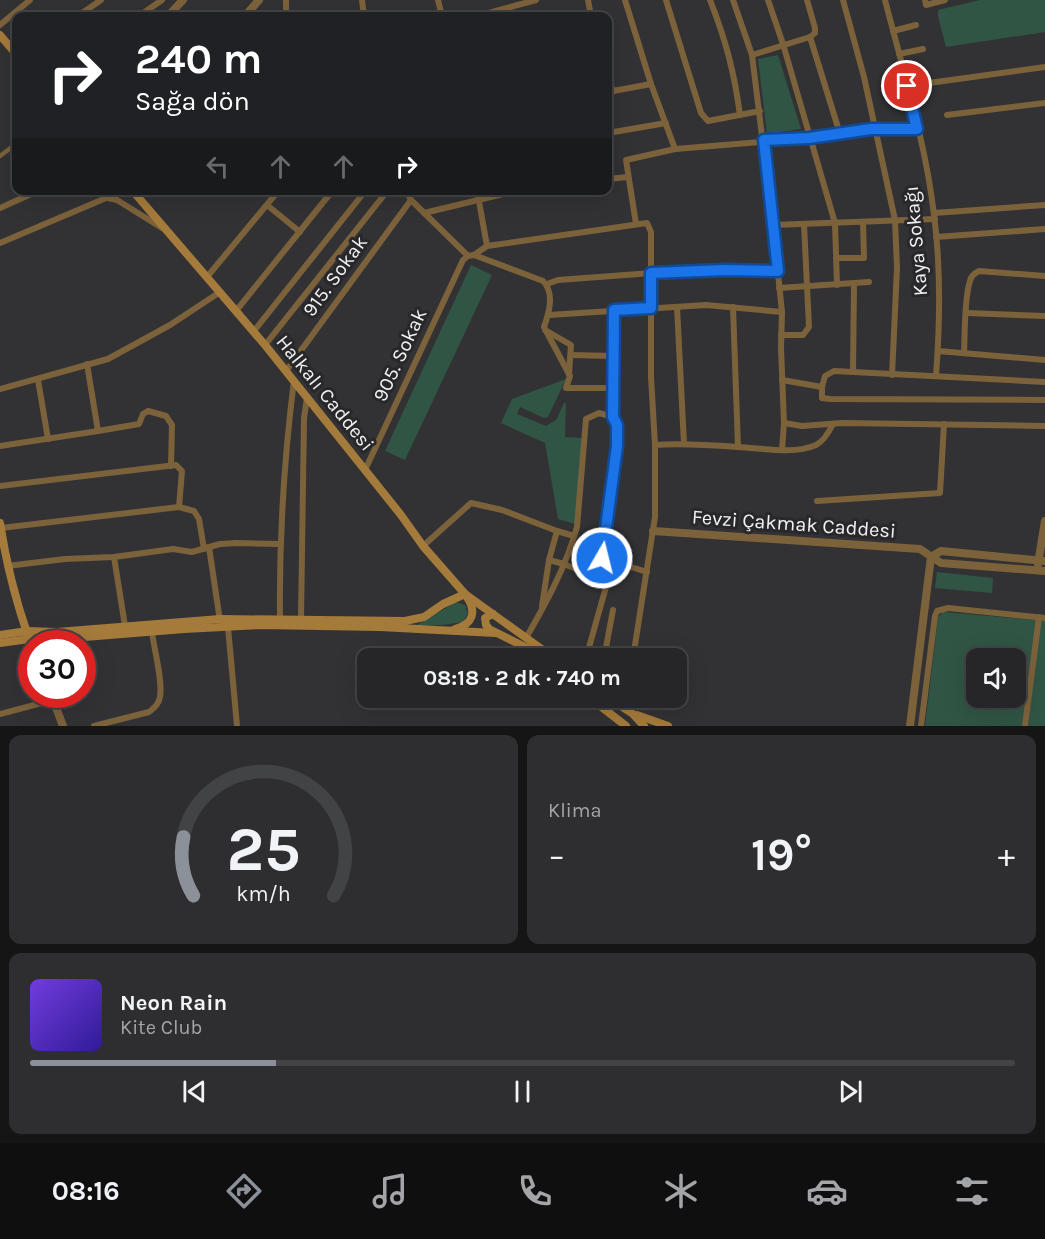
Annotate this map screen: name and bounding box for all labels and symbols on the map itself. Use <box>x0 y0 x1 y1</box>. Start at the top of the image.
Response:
pin <box>881 60 932 111</box>
street label: Kaya Sokağı <box>900 185 932 297</box>
street label: 915. Sokak <box>298 231 372 321</box>
street label: 905. Sokak <box>369 305 431 405</box>
street label: Halkalı Caddesi <box>271 330 379 456</box>
street label: Fevzi Çakmak Caddesi <box>691 505 897 543</box>
position arrow <box>570 526 634 590</box>
speed limit sign: 30 <box>18 630 96 708</box>

